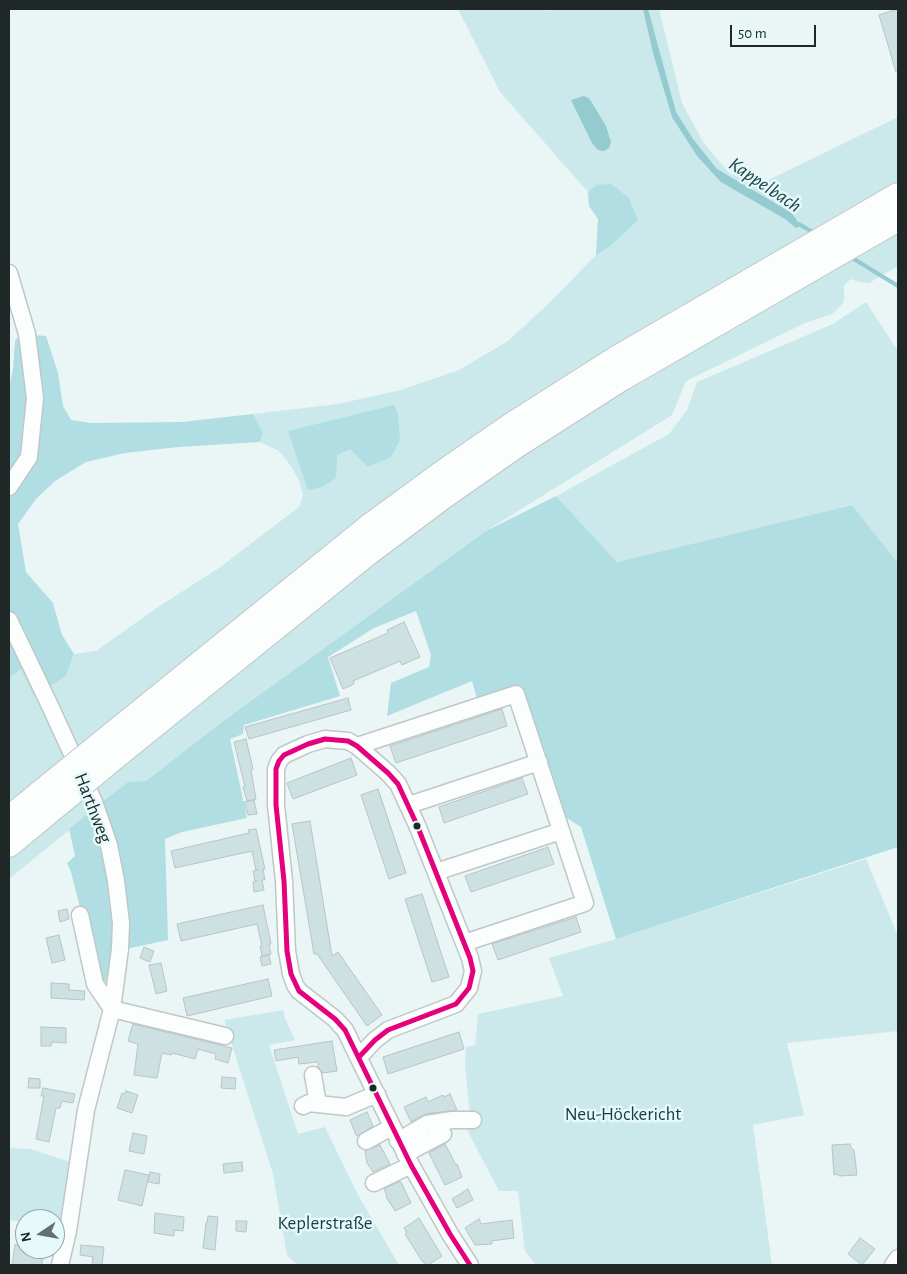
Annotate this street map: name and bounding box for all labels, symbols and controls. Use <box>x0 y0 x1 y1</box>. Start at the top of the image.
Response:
scale bar <box>732 15 818 47</box>
text: 50 m <box>738 26 767 41</box>
water label: Kappelbach <box>724 152 806 218</box>
street label: Harthweg <box>69 770 117 846</box>
unlabelled marker <box>412 821 422 831</box>
unlabelled marker <box>368 1083 378 1093</box>
park label: Neu-Höckericht <box>565 1103 681 1125</box>
north arrow <box>15 1209 65 1259</box>
park label: Keplerstraße <box>277 1212 373 1234</box>
text: N <box>18 1231 34 1243</box>

